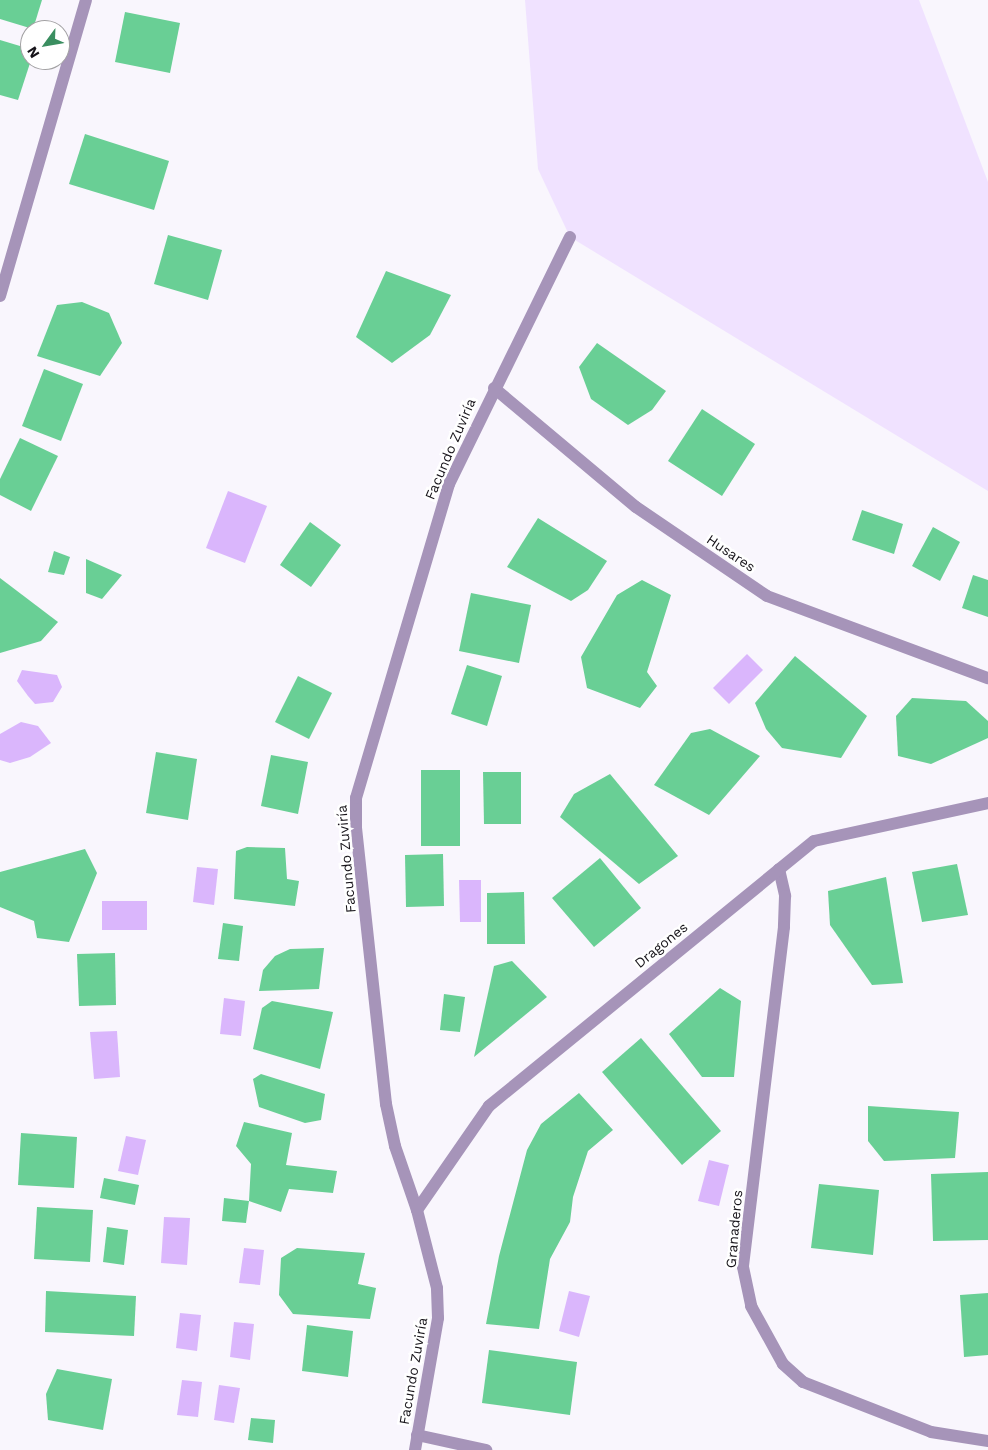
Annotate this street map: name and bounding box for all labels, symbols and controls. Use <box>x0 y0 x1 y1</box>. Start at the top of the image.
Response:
north arrow <box>20 20 70 70</box>
text: N <box>24 44 43 61</box>
street label: Facundo Zuviría <box>421 396 479 502</box>
street label: Husares <box>703 531 759 575</box>
street label: Facundo Zuviría <box>333 804 359 914</box>
street label: Dragones <box>631 919 691 971</box>
street label: Granaderos <box>722 1189 746 1269</box>
street label: Facundo Zuviría <box>395 1316 431 1426</box>

